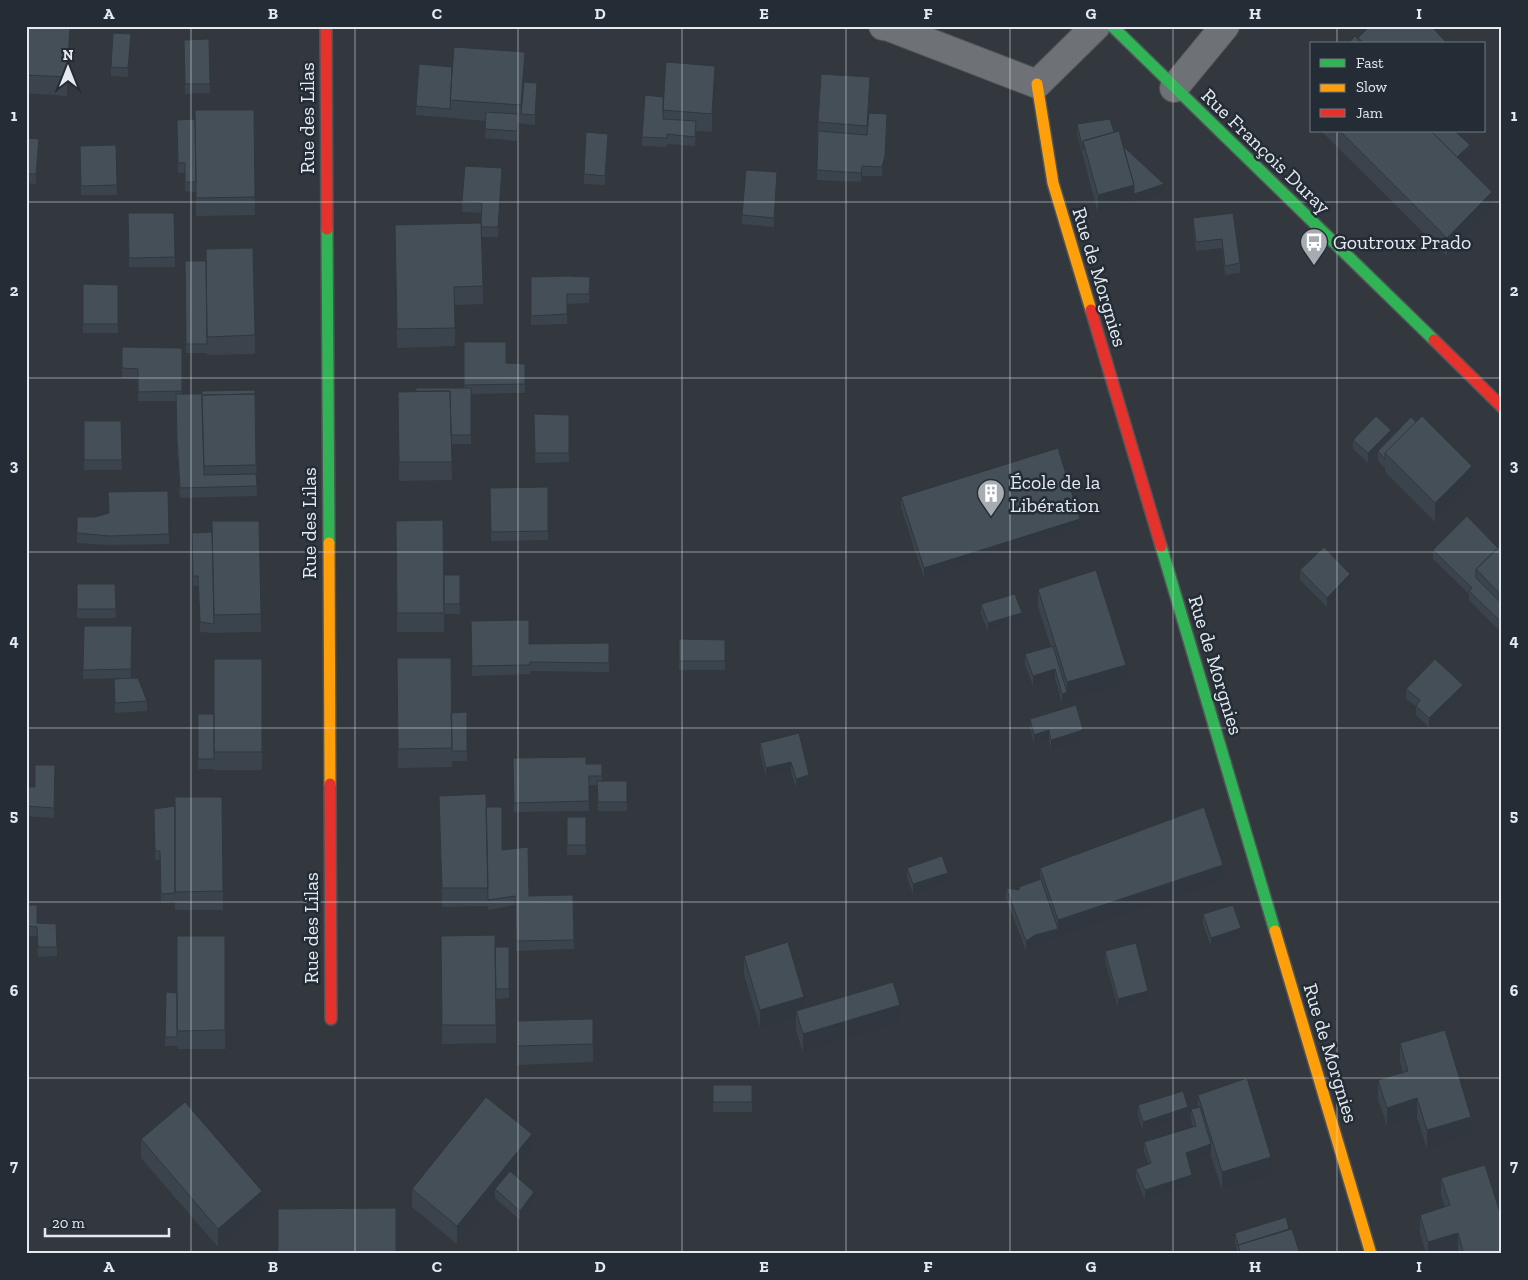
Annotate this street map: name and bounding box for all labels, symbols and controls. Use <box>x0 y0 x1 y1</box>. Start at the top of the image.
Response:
text: A <box>104 4 115 23</box>
text: B <box>268 4 278 23</box>
text: C <box>432 4 442 23</box>
text: D <box>594 4 606 23</box>
text: E <box>759 4 769 23</box>
text: F <box>923 4 933 23</box>
text: G <box>1086 4 1097 23</box>
text: H <box>1249 4 1261 23</box>
text: I <box>1416 4 1422 23</box>
north arrow <box>42 42 92 92</box>
legend <box>1310 42 1486 132</box>
text: N <box>63 47 74 64</box>
text: Fast <box>1356 54 1384 72</box>
street label: Rue des Lilas <box>295 62 319 174</box>
text: Slow <box>1356 78 1388 96</box>
street label: Rue François Duray <box>1197 83 1336 219</box>
text: Jam <box>1356 104 1383 122</box>
text: 1 <box>11 106 18 125</box>
text: 1 <box>1511 106 1518 125</box>
street label: Rue de Morgnies <box>1067 204 1133 350</box>
bus stop icon: Goutroux Prado <box>1299 227 1329 266</box>
place label: Goutroux Prado <box>1333 230 1471 254</box>
text: 2 <box>10 281 19 300</box>
text: 2 <box>1510 281 1519 300</box>
text: 3 <box>10 456 19 475</box>
text: 3 <box>1510 456 1519 475</box>
street label: Rue des Lilas <box>297 467 321 579</box>
place label: École de la Libération <box>1010 470 1101 517</box>
building icon: École de la Libération <box>976 478 1006 517</box>
street label: Rue de Morgnies <box>1183 592 1249 738</box>
text: 4 <box>9 631 19 650</box>
text: 4 <box>1509 631 1519 650</box>
text: 5 <box>10 806 18 825</box>
text: 5 <box>1510 806 1518 825</box>
street label: Rue des Lilas <box>299 872 323 984</box>
street label: Rue de Morgnies <box>1298 980 1364 1126</box>
text: 6 <box>10 981 19 1000</box>
text: 6 <box>1510 981 1519 1000</box>
text: 7 <box>10 1156 18 1175</box>
text: 7 <box>1510 1156 1518 1175</box>
scale bar <box>45 1205 169 1237</box>
text: 20 m <box>52 1214 85 1232</box>
text: A <box>104 1257 115 1276</box>
text: B <box>268 1257 278 1276</box>
text: C <box>432 1257 442 1276</box>
text: D <box>594 1257 606 1276</box>
text: E <box>759 1257 769 1276</box>
text: F <box>923 1257 933 1276</box>
text: G <box>1086 1257 1097 1276</box>
text: H <box>1249 1257 1261 1276</box>
text: I <box>1416 1257 1422 1276</box>

